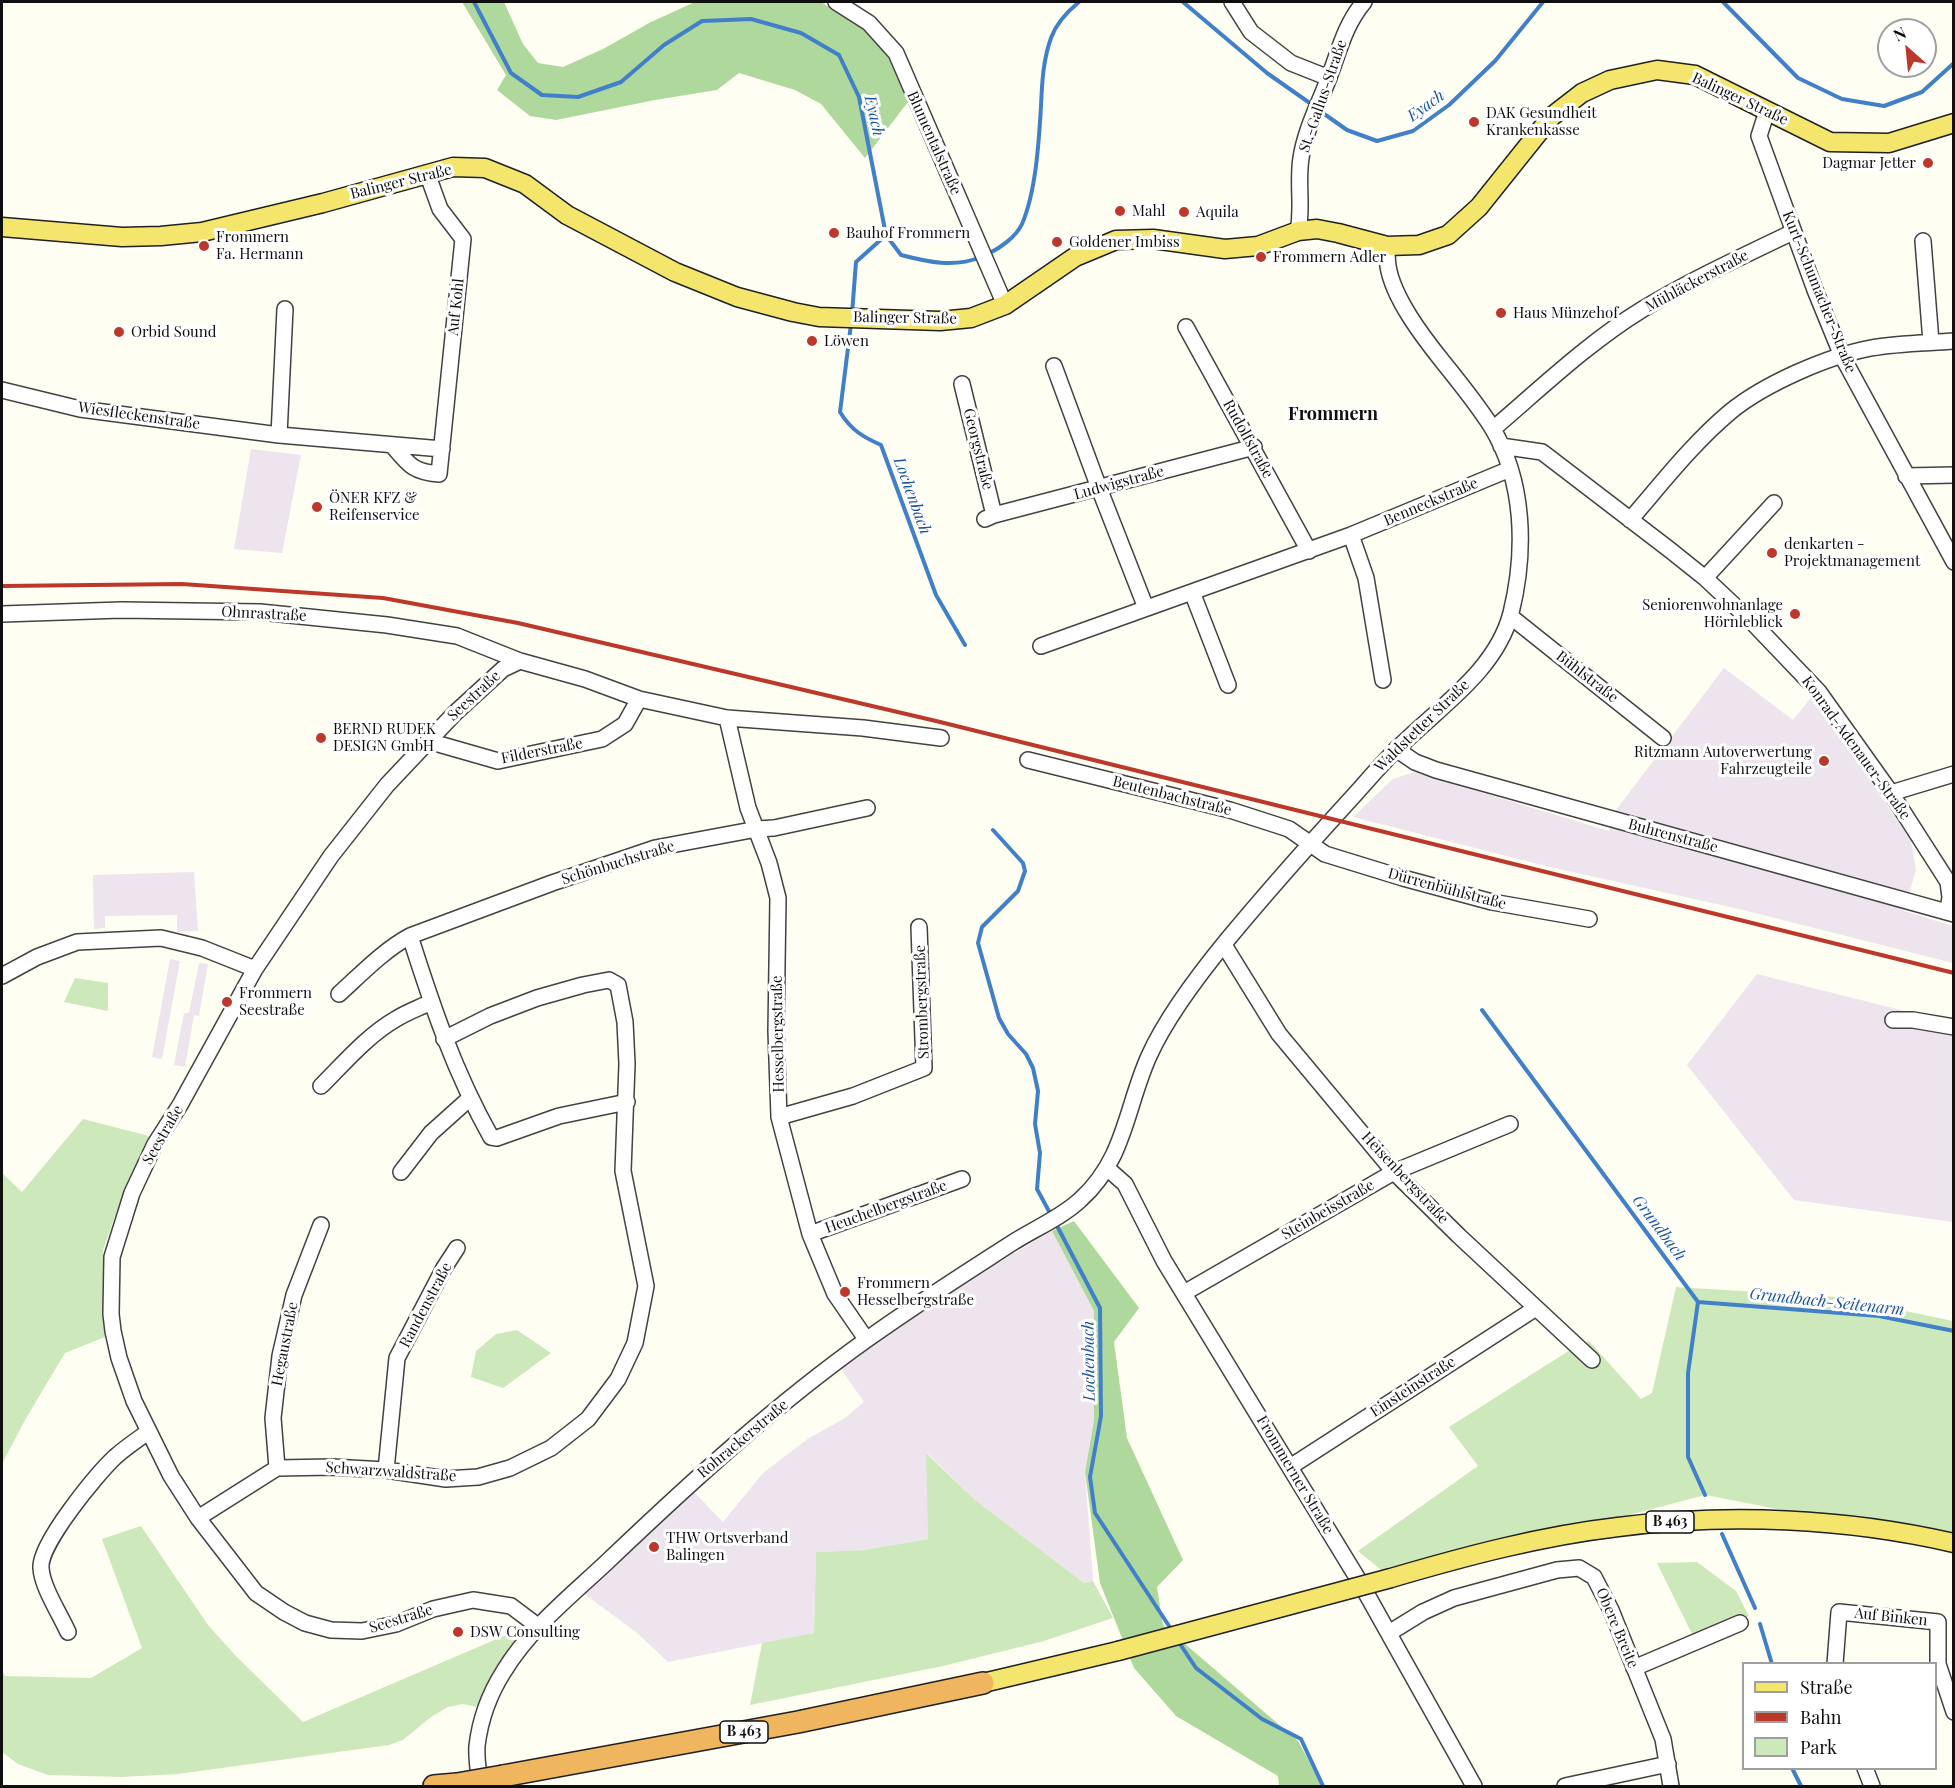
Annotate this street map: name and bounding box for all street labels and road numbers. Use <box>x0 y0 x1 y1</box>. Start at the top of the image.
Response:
street label: St.-Gallus-Straße <box>1295 37 1351 155</box>
street label: Balinger Straße <box>1689 69 1791 129</box>
street label: Blumentalstraße <box>903 88 965 198</box>
street label: Balinger Straße <box>348 161 454 203</box>
street label: Kurt-Schumacher-Straße <box>1778 208 1860 376</box>
street label: Mühläckerstraße <box>1642 246 1752 316</box>
street label: Auf Kohl <box>444 277 468 337</box>
street label: Balinger Straße <box>853 308 957 328</box>
street label: Rudolfstraße <box>1219 397 1277 481</box>
street label: Wiesfleckenstraße <box>77 399 201 433</box>
street label: Georgstraße <box>959 406 997 492</box>
street label: Ludwigstraße <box>1072 462 1166 504</box>
street label: Benneckstraße <box>1381 474 1481 530</box>
street label: Ohnrastraße <box>221 603 307 625</box>
street label: Bühlstraße <box>1552 647 1622 707</box>
street label: Seestraße <box>444 667 504 725</box>
street label: Konrad-Adenauer-Straße <box>1798 673 1914 823</box>
street label: Waldstetter Straße <box>1371 676 1473 776</box>
street label: Filderstraße <box>500 734 584 768</box>
street label: Beutenbachstraße <box>1111 773 1233 819</box>
street label: Buhrenstraße <box>1626 815 1720 857</box>
street label: Schönbuchstraße <box>559 837 677 889</box>
street label: Dürrenbühlstraße <box>1386 865 1508 913</box>
street label: Strombergstraße <box>911 945 933 1059</box>
street label: Hesselbergstraße <box>768 975 788 1093</box>
street label: Seestraße <box>139 1102 187 1168</box>
street label: Heisenbergstraße <box>1358 1128 1452 1228</box>
street label: Steinbeisstraße <box>1278 1176 1378 1244</box>
street label: Heuchelbergstraße <box>823 1177 949 1237</box>
street label: Randenstraße <box>396 1259 456 1351</box>
street label: Hegaustraße <box>268 1300 302 1388</box>
street label: Einsteinstraße <box>1367 1353 1459 1421</box>
street label: Rohrackerstraße <box>694 1396 792 1482</box>
street label: Frommerner Straße <box>1253 1413 1337 1537</box>
street label: Schwarzwaldstraße <box>325 1458 457 1486</box>
road number: B 463 <box>1646 1511 1694 1533</box>
street label: Obere Breite <box>1592 1585 1642 1671</box>
street label: Seestraße <box>367 1601 435 1637</box>
street label: Auf Binken <box>1854 1604 1928 1630</box>
road number: B 463 <box>720 1721 768 1743</box>

